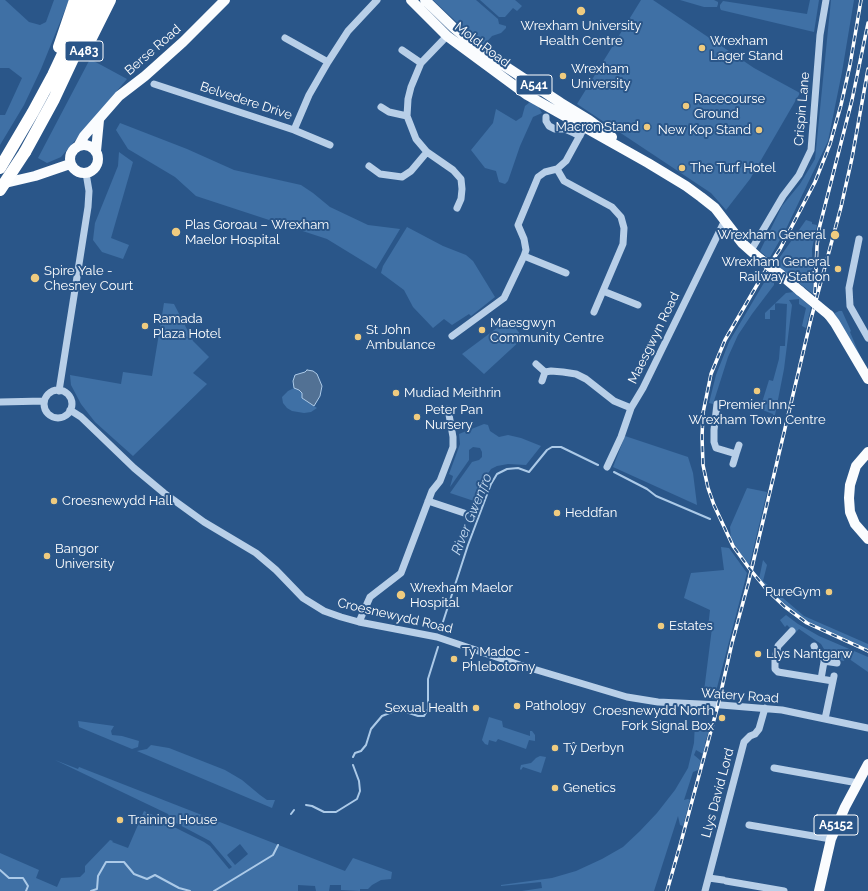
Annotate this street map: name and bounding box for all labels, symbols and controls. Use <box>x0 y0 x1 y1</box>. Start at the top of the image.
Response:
marker: Wrexham University Health Centre <box>575 5 587 17</box>
place label: Wrexham University Health Centre <box>521 18 641 49</box>
street label: Mold Road <box>451 19 513 71</box>
street label: Berse Road <box>122 21 184 79</box>
place label: Wrexham Lager Stand <box>710 33 783 64</box>
road number: A483 <box>65 41 103 61</box>
marker: Wrexham Lager Stand <box>697 43 707 53</box>
place label: Wrexham University <box>571 61 631 92</box>
marker: Wrexham University <box>558 71 568 81</box>
street label: Crispin Lane <box>791 71 813 147</box>
road number: A541 <box>516 75 552 95</box>
street label: Belvedere Drive <box>198 79 294 123</box>
place label: Racecourse Ground <box>694 91 765 122</box>
marker: Racecourse Ground <box>681 101 691 111</box>
place label: Macron Stand <box>556 119 639 135</box>
marker: Macron Stand <box>642 122 652 132</box>
place label: New Kop Stand <box>658 122 751 138</box>
marker: New Kop Stand <box>754 125 764 135</box>
place label: The Turf Hotel <box>690 160 776 176</box>
marker: The Turf Hotel <box>677 163 687 173</box>
place label: Plas Goroau – Wrexham Maelor Hospital <box>185 217 329 248</box>
marker: Plas Goroau – Wrexham Maelor Hospital <box>170 226 182 238</box>
place label: Wrexham General <box>717 227 826 243</box>
marker: Wrexham General <box>829 229 841 241</box>
place label: Wrexham General Railway Station <box>721 254 830 285</box>
place label: Spire Yale - Chesney Court <box>44 263 133 294</box>
marker: Wrexham General Railway Station <box>833 264 843 274</box>
marker: Spire Yale - Chesney Court <box>29 272 41 284</box>
street label: Maesgwyn Road <box>625 290 683 386</box>
place label: Ramada Plaza Hotel <box>153 311 221 342</box>
place label: Maesgwyn Community Centre <box>490 315 604 346</box>
marker: Ramada Plaza Hotel <box>140 321 150 331</box>
place label: St John Ambulance <box>366 322 435 353</box>
marker: Maesgwyn Community Centre <box>477 325 487 335</box>
marker: St John Ambulance <box>353 332 363 342</box>
place label: Mudiad Meithrin <box>404 385 501 401</box>
marker: Premier Inn - Wrexham Town Centre <box>752 386 762 396</box>
marker: Mudiad Meithrin <box>391 388 401 398</box>
place label: Premier Inn - Wrexham Town Centre <box>688 397 826 428</box>
place label: Peter Pan Nursery <box>425 402 483 433</box>
marker: Peter Pan Nursery <box>412 412 422 422</box>
water label: River Gwenfro <box>448 471 496 557</box>
place label: Croesnewydd Hall <box>62 493 172 509</box>
marker: Croesnewydd Hall <box>49 496 59 506</box>
place label: Heddfan <box>565 505 617 521</box>
marker: Heddfan <box>552 508 562 518</box>
place label: Bangor University <box>55 541 115 572</box>
marker: Bangor University <box>42 551 52 561</box>
place label: Wrexham Maelor Hospital <box>410 580 513 611</box>
place label: PureGym <box>765 584 821 600</box>
marker: PureGym <box>824 587 834 597</box>
marker: Wrexham Maelor Hospital <box>395 589 407 601</box>
street label: Croesnewydd Road <box>336 595 454 637</box>
place label: Estates <box>669 618 713 634</box>
marker: Estates <box>656 621 666 631</box>
place label: Ty Madoc - Phlebotomy <box>462 644 535 675</box>
place label: Llys Nantgarw <box>766 646 852 662</box>
marker: Llys Nantgarw <box>753 649 763 659</box>
marker: Ty Madoc - Phlebotomy <box>449 654 459 664</box>
street label: Watery Road <box>701 686 779 706</box>
place label: Pathology <box>525 698 586 714</box>
place label: Sexual Health <box>385 700 468 716</box>
marker: Pathology <box>512 701 522 711</box>
marker: Sexual Health <box>471 703 481 713</box>
place label: Croesnewydd North Fork Signal Box <box>593 703 714 734</box>
marker: Croesnewydd North Fork Signal Box <box>717 713 727 723</box>
place label: Tŷ Derbyn <box>563 740 624 756</box>
marker: Tŷ Derbyn <box>550 743 560 753</box>
street label: Llys David Lord <box>699 746 737 840</box>
place label: Genetics <box>563 780 616 796</box>
marker: Genetics <box>550 783 560 793</box>
place label: Training House <box>128 812 217 828</box>
marker: Training House <box>115 815 125 825</box>
road number: A5152 <box>814 815 858 835</box>

